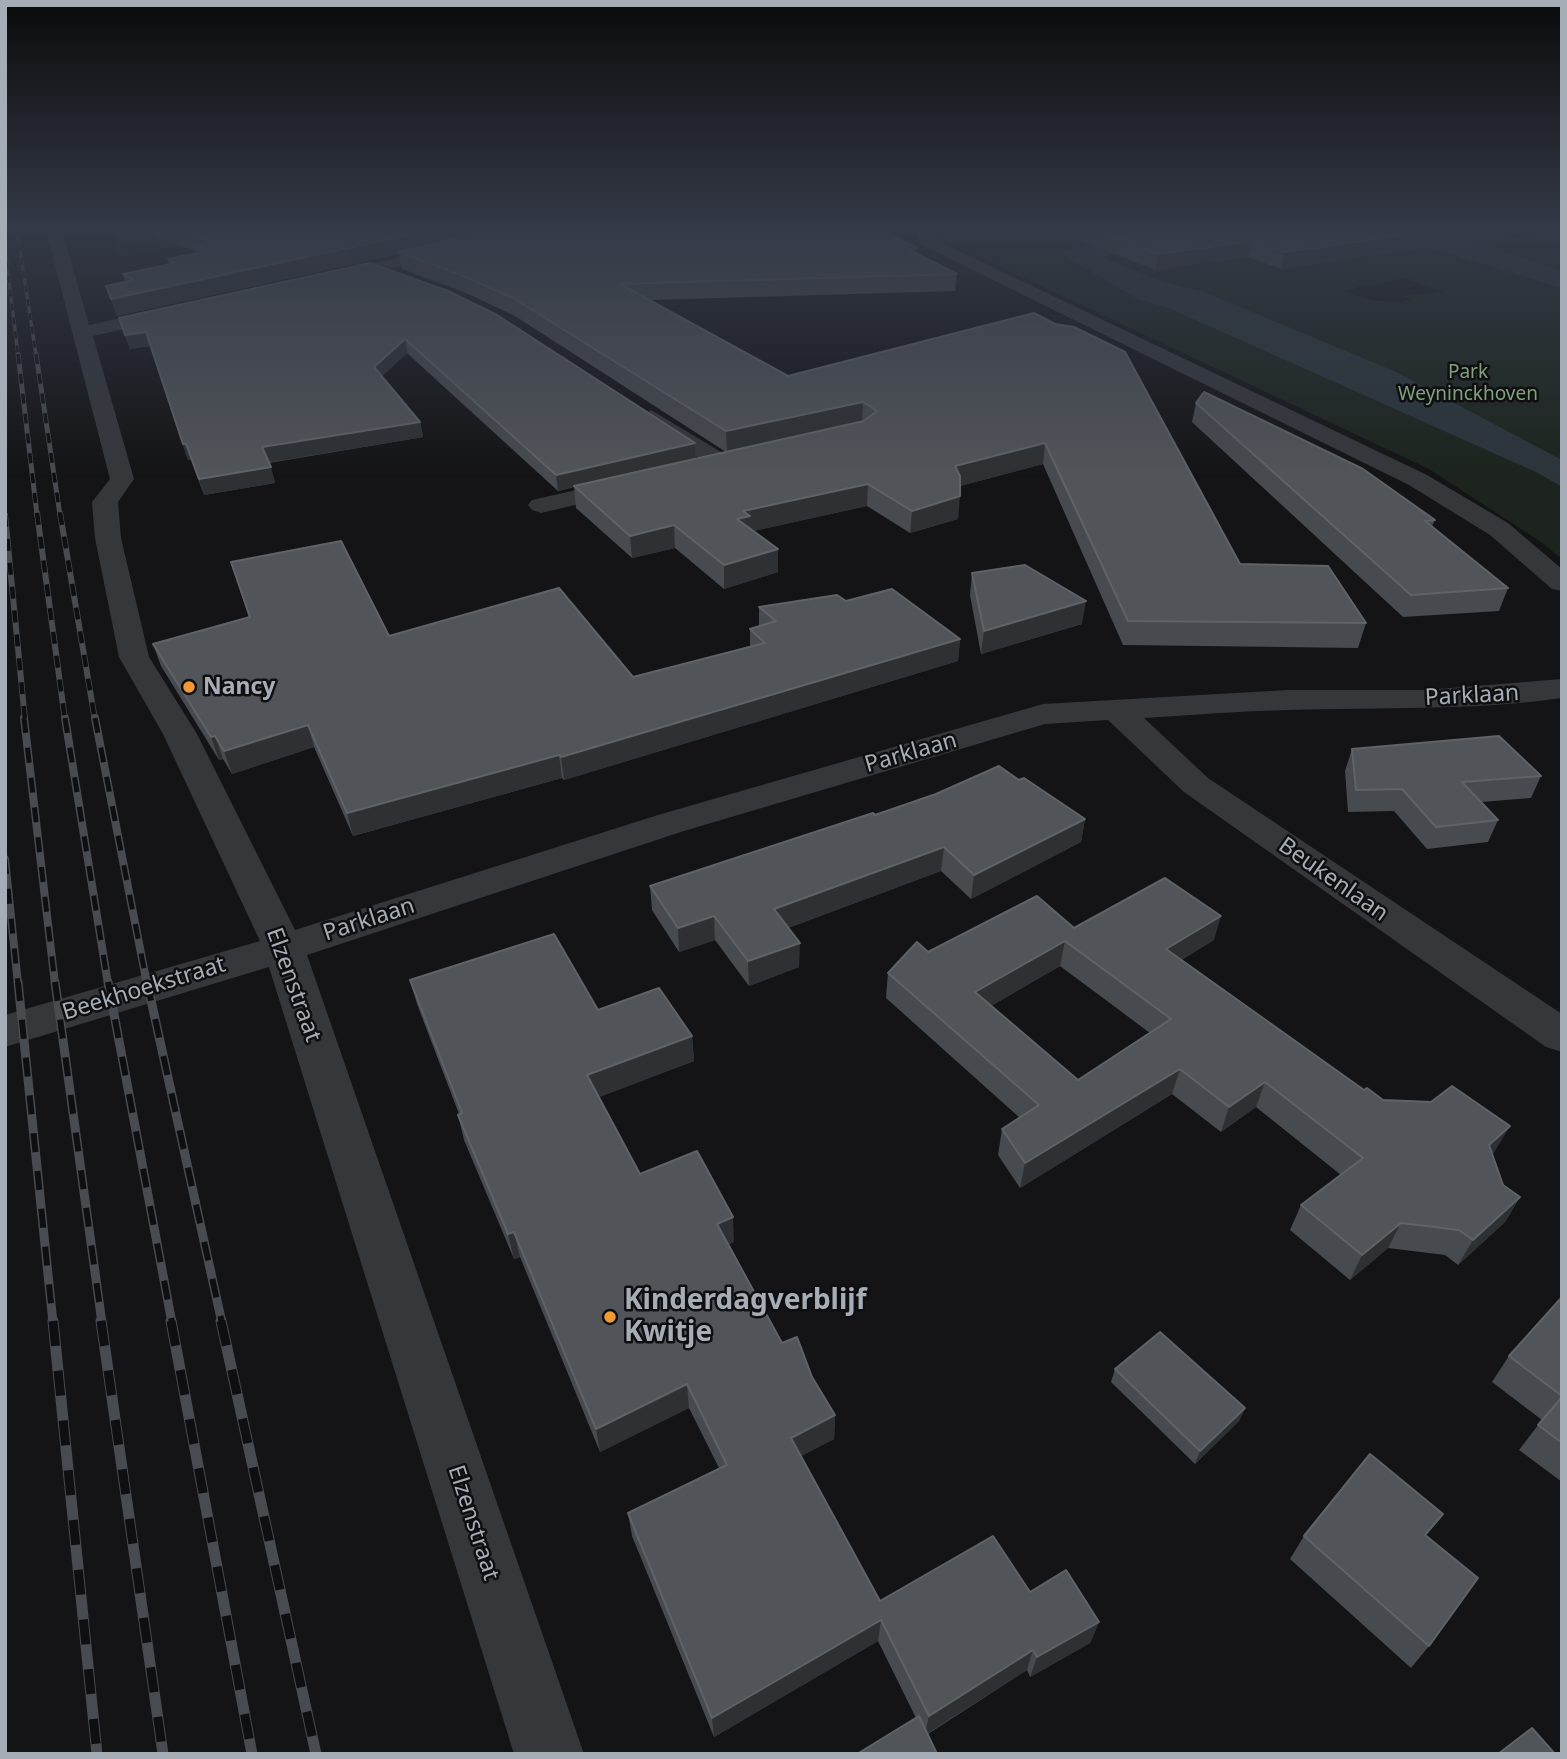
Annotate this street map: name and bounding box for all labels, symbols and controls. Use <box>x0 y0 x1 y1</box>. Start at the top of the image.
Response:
park label: Park Weyninckhoven <box>1398 362 1538 406</box>
place label: Nancy <box>203 673 275 701</box>
marker: Nancy <box>181 679 197 695</box>
street label: Parklaan <box>1424 680 1520 712</box>
street label: Parklaan <box>862 727 960 779</box>
street label: Beukenlaan <box>1273 832 1393 928</box>
street label: Parklaan <box>320 892 418 948</box>
street label: Elzenstraat <box>260 924 326 1046</box>
street label: Beekhoekstraat <box>59 951 229 1027</box>
place label: Kinderdagverblijf Kwitje <box>624 1284 867 1350</box>
marker: Kinderdagverblijf Kwitje <box>602 1309 618 1325</box>
street label: Elzenstraat <box>441 1462 505 1584</box>

